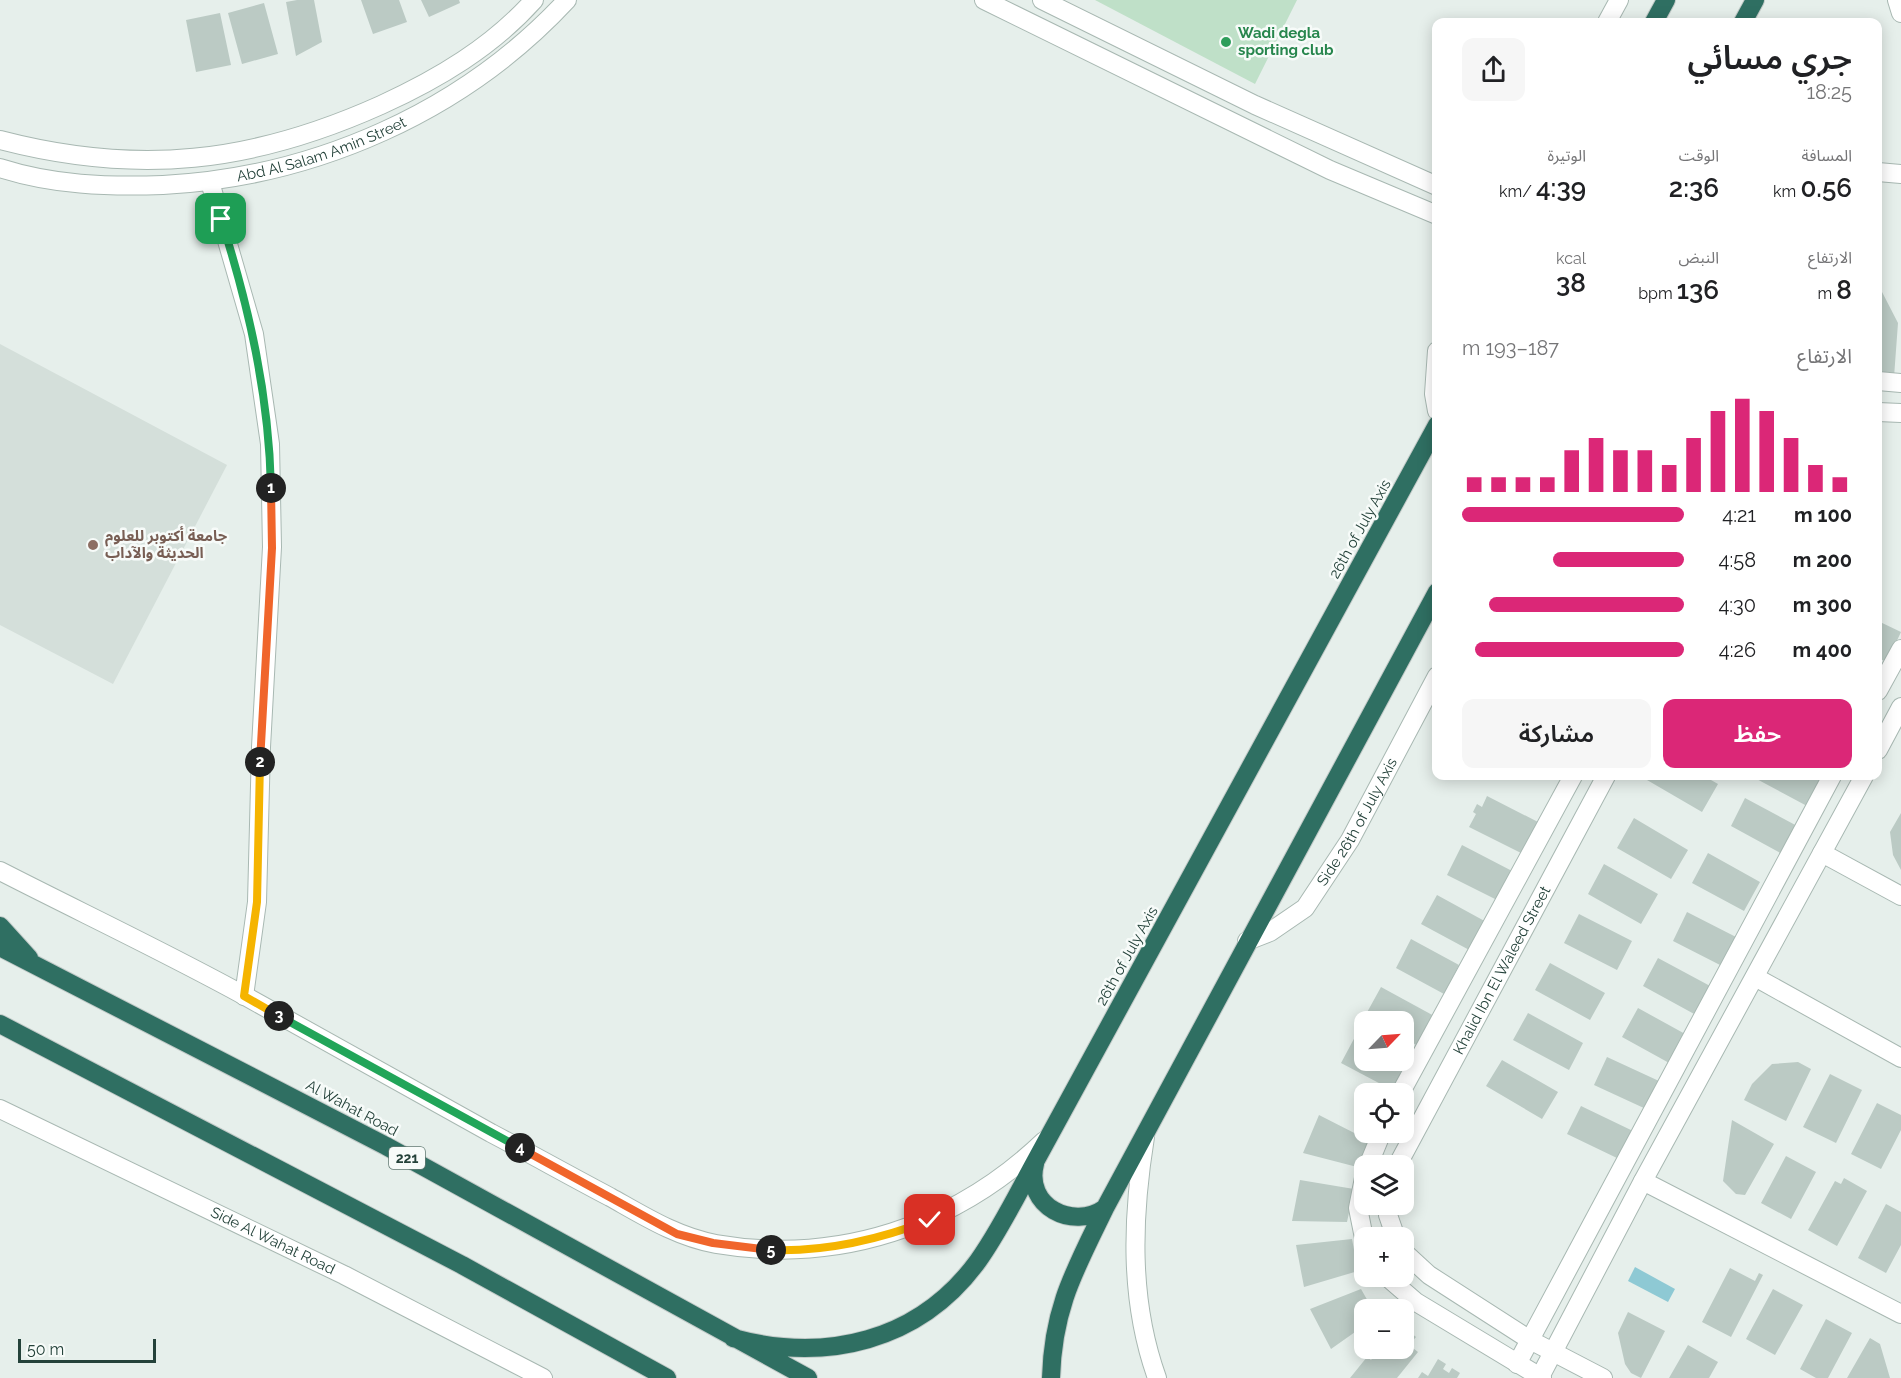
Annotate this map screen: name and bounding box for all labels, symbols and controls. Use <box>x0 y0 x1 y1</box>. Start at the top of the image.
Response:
place label: Wadi degla sporting club <box>1238 24 1334 59</box>
marker: Wadi degla sporting club <box>1219 35 1233 49</box>
button: share <box>1462 38 1525 101</box>
text: جري مسائي <box>1687 38 1852 77</box>
text: 18:25 <box>1807 80 1852 104</box>
street label: Abd Al Salam Amin Street <box>235 113 409 185</box>
text: الوتيرة <box>1548 146 1586 165</box>
text: الوقت <box>1679 146 1719 165</box>
text: المسافة <box>1802 146 1852 165</box>
text: 4:39 <box>1536 173 1586 203</box>
text: 2:36 <box>1669 173 1719 203</box>
text: 0.56 <box>1800 173 1852 203</box>
text: /km <box>1499 182 1536 201</box>
text: km <box>1773 182 1800 201</box>
pin <box>195 193 246 244</box>
icon: arrive <box>204 202 237 235</box>
text: النبض <box>1678 248 1719 267</box>
text: الارتفاع <box>1808 248 1852 267</box>
text: kcal <box>1556 249 1586 268</box>
text: 38 <box>1556 268 1586 298</box>
text: 136 <box>1677 275 1719 305</box>
text: 8 <box>1836 275 1852 305</box>
text: bpm <box>1638 284 1677 303</box>
text: m <box>1818 284 1836 303</box>
text: 187–193 m <box>1462 336 1559 360</box>
text: الارتفاع <box>1797 344 1852 368</box>
pin: 1 <box>256 473 286 503</box>
street label: 26th of July Axis <box>1325 476 1395 582</box>
text: 1 <box>267 478 275 497</box>
text: 4:21 <box>1722 503 1756 527</box>
text: 100 m <box>1794 503 1852 527</box>
place label: جامعة أكتوبر للعلوم الحديثة والآداب <box>105 526 228 562</box>
marker: جامعة أكتوبر للعلوم الحديثة والآداب <box>86 538 100 552</box>
text: 4:58 <box>1719 548 1756 572</box>
text: 200 m <box>1793 548 1852 572</box>
text: 4:30 <box>1718 593 1756 617</box>
text: 300 m <box>1793 593 1852 617</box>
text: 4:26 <box>1719 638 1756 662</box>
text: 400 m <box>1793 638 1852 662</box>
button: مشاركة <box>1462 699 1651 768</box>
button: حفظ <box>1663 699 1852 768</box>
pin: 2 <box>245 747 275 777</box>
text: 2 <box>255 752 265 771</box>
street label: Side 26th of July Axis <box>1313 755 1401 889</box>
street label: Khalid Ibn El Waleed Street <box>1449 883 1554 1058</box>
street label: 26th of July Axis <box>1092 903 1162 1009</box>
pin: 3 <box>264 1001 294 1031</box>
text: 3 <box>275 1006 283 1025</box>
north arrow <box>1354 1011 1414 1071</box>
map controls <box>1354 1011 1414 1359</box>
street label: Al Wahat Road <box>303 1076 401 1140</box>
button: locate <box>1354 1083 1414 1143</box>
pin: 4 <box>505 1133 535 1163</box>
text: 4 <box>515 1138 525 1157</box>
road number: 221 <box>389 1147 425 1169</box>
button: layers <box>1354 1155 1414 1215</box>
pin <box>904 1194 955 1245</box>
street label: Side Al Wahat Road <box>208 1203 338 1278</box>
icon: check <box>913 1203 946 1236</box>
button: + <box>1354 1227 1414 1287</box>
pin: 5 <box>756 1235 786 1265</box>
text: 5 <box>767 1240 775 1259</box>
button: − <box>1354 1299 1414 1359</box>
scale bar <box>18 1336 156 1364</box>
text: 50 m <box>27 1340 64 1359</box>

